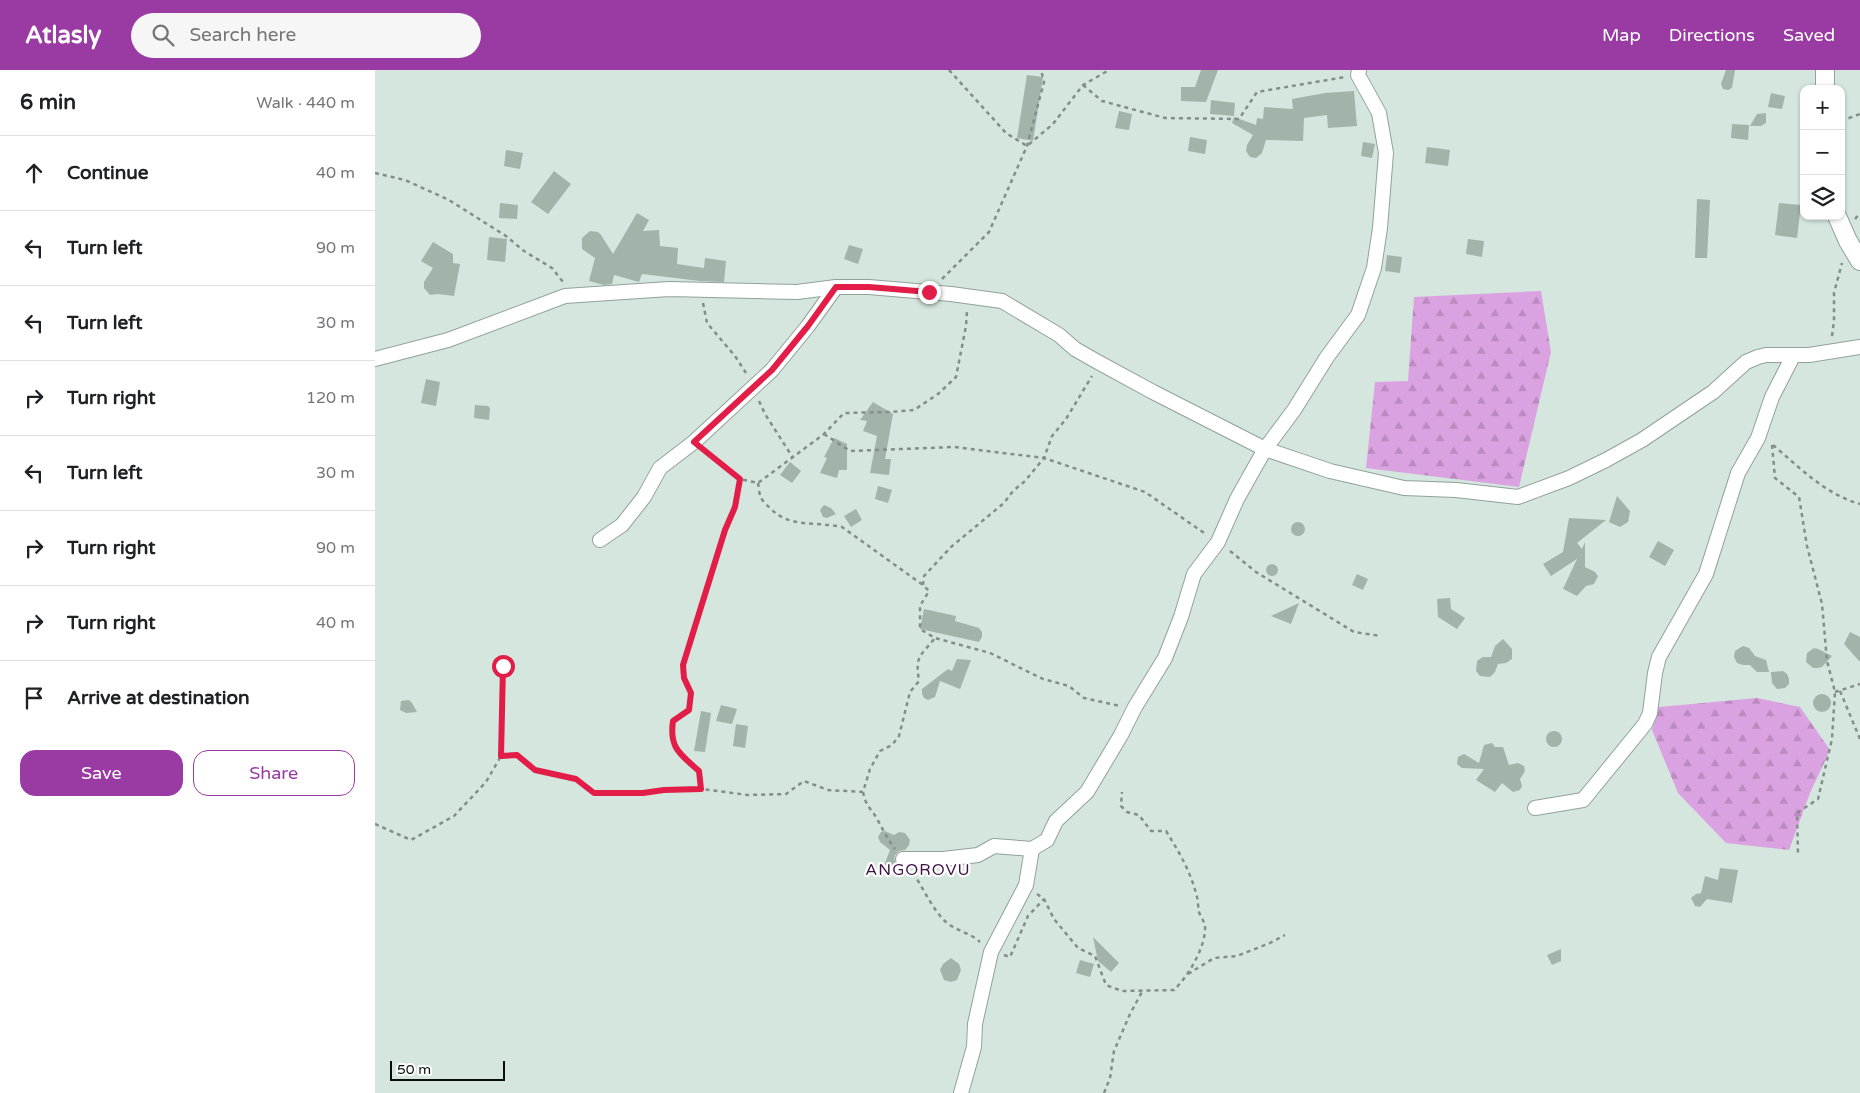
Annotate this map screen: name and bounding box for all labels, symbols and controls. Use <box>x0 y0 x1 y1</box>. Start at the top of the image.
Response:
search box <box>131 13 481 58</box>
text: Atlasly <box>25 21 101 50</box>
icon: search <box>149 21 177 49</box>
text: Search here <box>189 24 296 46</box>
text: Map <box>1602 24 1641 46</box>
text: Directions <box>1669 24 1755 46</box>
text: Saved <box>1783 24 1835 46</box>
map controls <box>1800 85 1845 220</box>
button: + <box>1800 85 1845 130</box>
text: 6 min <box>20 90 76 115</box>
text: Walk · 440 m <box>256 93 355 113</box>
button: − <box>1800 130 1845 175</box>
icon: ahead <box>20 159 48 187</box>
text: Continue <box>67 162 149 184</box>
text: 40 m <box>316 163 355 183</box>
button: layers <box>1800 175 1845 220</box>
icon: left <box>20 234 48 262</box>
text: Turn left <box>67 237 143 259</box>
text: 90 m <box>316 238 355 258</box>
route end <box>918 281 941 304</box>
icon: left <box>20 309 48 337</box>
text: Turn left <box>67 312 143 334</box>
text: 30 m <box>316 313 355 333</box>
icon: right <box>20 384 48 412</box>
text: Turn right <box>67 387 155 409</box>
text: 120 m <box>306 388 355 408</box>
icon: left <box>20 459 48 487</box>
text: Turn left <box>67 462 143 484</box>
text: 30 m <box>316 463 355 483</box>
icon: right <box>20 534 48 562</box>
text: Turn right <box>67 537 155 559</box>
text: 90 m <box>316 538 355 558</box>
icon: right <box>20 609 48 637</box>
text: Turn right <box>67 612 155 634</box>
text: 40 m <box>316 613 355 633</box>
route start <box>492 655 515 678</box>
icon: arrive <box>20 684 48 712</box>
text: Arrive at destination <box>67 687 250 709</box>
button: Save <box>20 750 183 796</box>
button: Share <box>193 750 355 796</box>
district label: ANGOROVU <box>865 860 971 880</box>
scale bar <box>390 1058 505 1081</box>
text: 50 m <box>397 1061 431 1078</box>

